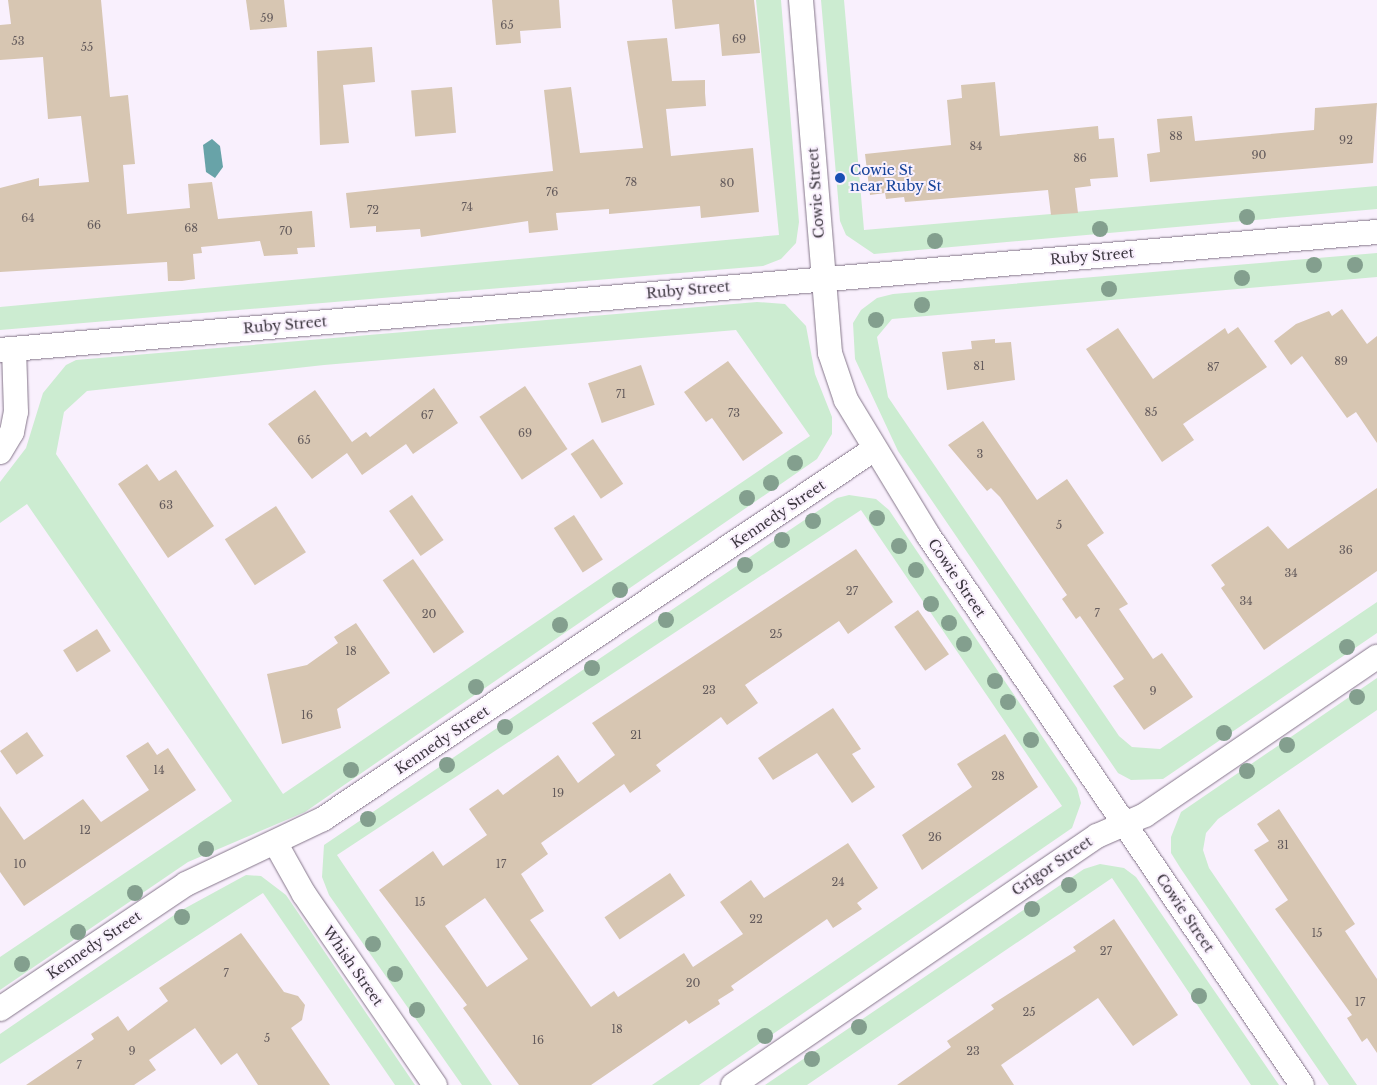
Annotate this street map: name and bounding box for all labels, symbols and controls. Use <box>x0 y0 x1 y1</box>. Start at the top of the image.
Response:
house number: 59 <box>260 11 274 25</box>
house number: 65 <box>500 18 514 32</box>
house number: 69 <box>732 32 746 46</box>
house number: 53 <box>11 34 25 48</box>
house number: 55 <box>81 40 93 54</box>
house number: 88 <box>1169 129 1183 143</box>
house number: 92 <box>1339 133 1353 147</box>
house number: 84 <box>969 139 983 153</box>
street label: Cowie Street <box>804 147 828 239</box>
house number: 90 <box>1252 148 1266 162</box>
house number: 86 <box>1073 151 1087 165</box>
place label: Cowie St near Ruby St <box>850 162 943 194</box>
marker: Cowie St near Ruby St <box>834 172 846 184</box>
house number: 78 <box>625 175 637 189</box>
house number: 80 <box>720 176 734 190</box>
house number: 76 <box>546 185 558 199</box>
house number: 74 <box>461 200 473 214</box>
house number: 72 <box>367 203 379 217</box>
house number: 64 <box>21 211 35 225</box>
house number: 66 <box>87 218 101 232</box>
house number: 68 <box>184 221 198 235</box>
house number: 70 <box>279 224 293 238</box>
street label: Ruby Street <box>1049 244 1135 268</box>
street label: Ruby Street <box>645 278 731 302</box>
street label: Ruby Street <box>242 313 328 337</box>
house number: 89 <box>1334 354 1348 368</box>
house number: 81 <box>973 359 985 373</box>
house number: 87 <box>1207 360 1219 374</box>
house number: 71 <box>616 387 626 401</box>
house number: 85 <box>1145 405 1157 419</box>
house number: 73 <box>728 406 740 420</box>
house number: 67 <box>421 408 433 422</box>
house number: 69 <box>518 426 532 440</box>
house number: 65 <box>297 433 311 447</box>
house number: 3 <box>977 447 983 461</box>
street label: Kennedy Street <box>728 476 828 552</box>
house number: 63 <box>159 498 173 512</box>
house number: 5 <box>1056 518 1062 532</box>
street label: Cowie Street <box>925 536 989 620</box>
house number: 36 <box>1339 543 1353 557</box>
house number: 34 <box>1284 566 1298 580</box>
house number: 27 <box>846 584 858 598</box>
house number: 34 <box>1239 594 1253 608</box>
house number: 7 <box>1094 606 1100 620</box>
house number: 20 <box>422 607 436 621</box>
house number: 25 <box>769 627 783 641</box>
house number: 18 <box>345 644 357 658</box>
house number: 23 <box>702 683 716 697</box>
house number: 9 <box>1149 684 1157 698</box>
street label: Kennedy Street <box>392 702 492 778</box>
house number: 16 <box>301 708 313 722</box>
house number: 21 <box>630 728 642 742</box>
house number: 14 <box>153 763 165 777</box>
house number: 28 <box>991 769 1005 783</box>
house number: 19 <box>552 786 564 800</box>
house number: 12 <box>79 823 91 837</box>
house number: 26 <box>928 830 942 844</box>
street label: Grigor Street <box>1008 833 1096 899</box>
house number: 31 <box>1277 838 1289 852</box>
house number: 10 <box>14 857 26 871</box>
house number: 17 <box>496 857 506 871</box>
street label: Cowie Street <box>1153 871 1217 955</box>
house number: 24 <box>831 875 845 889</box>
house number: 15 <box>414 895 426 909</box>
street label: Kennedy Street <box>44 907 144 983</box>
house number: 22 <box>749 912 763 926</box>
street label: Whish Street <box>319 923 387 1009</box>
house number: 15 <box>1311 926 1323 940</box>
house number: 27 <box>1100 944 1112 958</box>
house number: 7 <box>223 966 229 980</box>
house number: 20 <box>686 976 700 990</box>
house number: 17 <box>1355 995 1365 1009</box>
house number: 25 <box>1022 1005 1036 1019</box>
house number: 18 <box>611 1022 623 1036</box>
house number: 5 <box>264 1031 270 1045</box>
house number: 16 <box>532 1033 544 1047</box>
house number: 9 <box>128 1044 136 1058</box>
house number: 23 <box>966 1044 980 1058</box>
house number: 7 <box>76 1058 82 1072</box>

